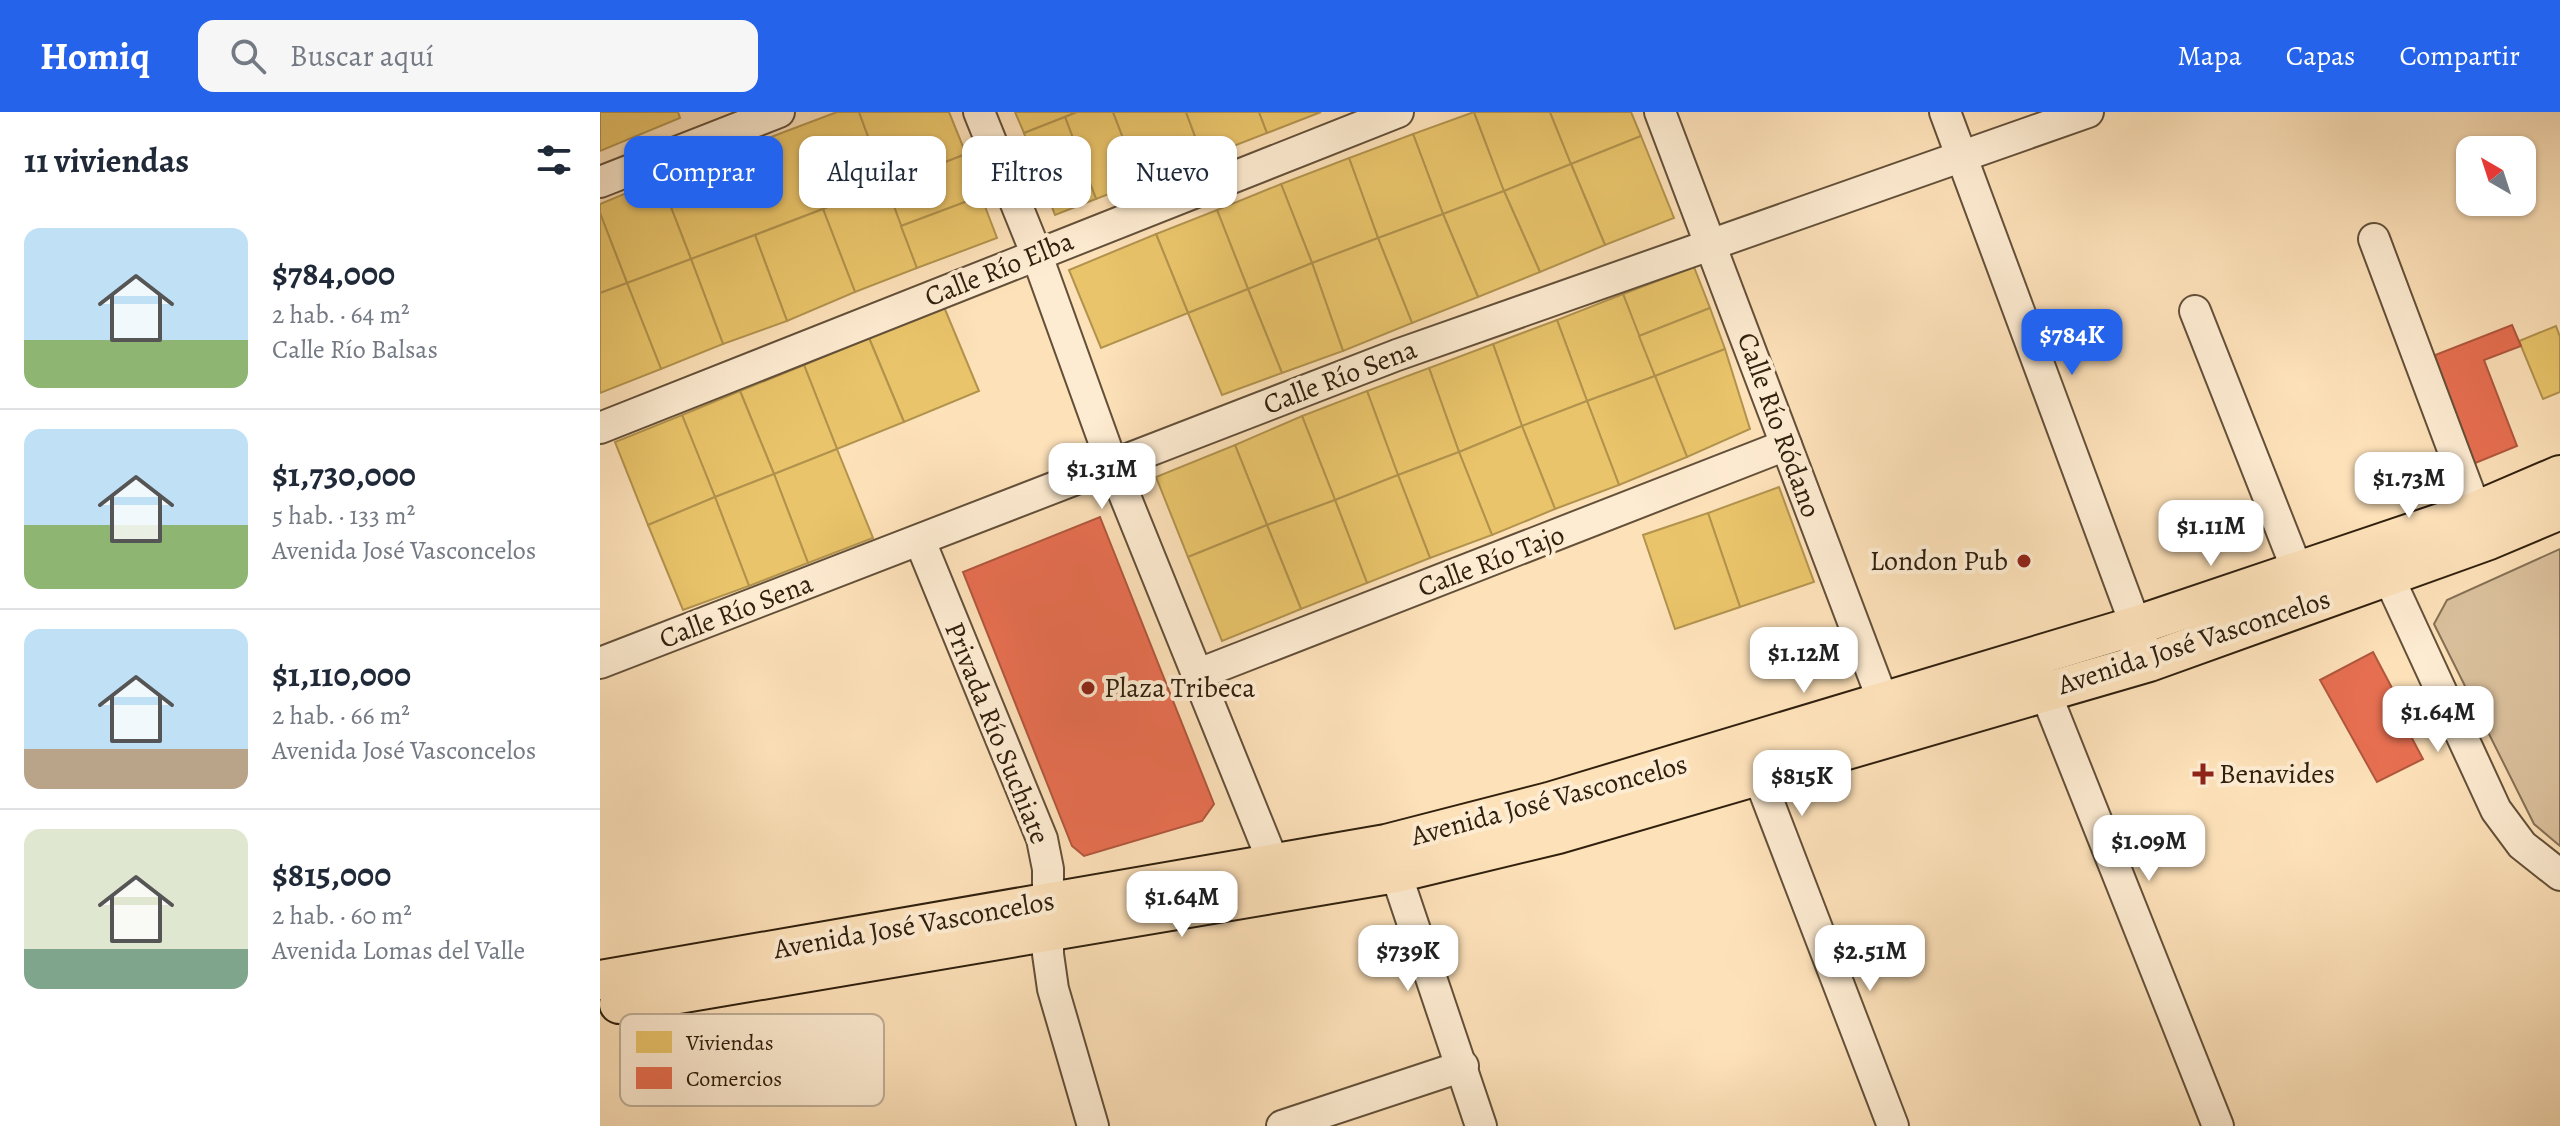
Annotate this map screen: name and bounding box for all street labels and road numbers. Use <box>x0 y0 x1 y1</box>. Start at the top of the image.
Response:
street label: Calle Río Elba <box>919 222 1079 316</box>
street label: Calle Río Ródano <box>1728 327 1830 523</box>
street label: Calle Río Sena <box>1258 330 1422 424</box>
street label: Calle Río Tajo <box>1412 516 1570 606</box>
street label: Calle Río Sena <box>654 564 818 658</box>
street label: Avenida José Vasconcelos <box>2052 580 2335 704</box>
street label: Privada Río Suchiate <box>935 616 1059 850</box>
street label: Avenida José Vasconcelos <box>1406 745 1691 855</box>
street label: Avenida José Vasconcelos <box>770 882 1057 969</box>

